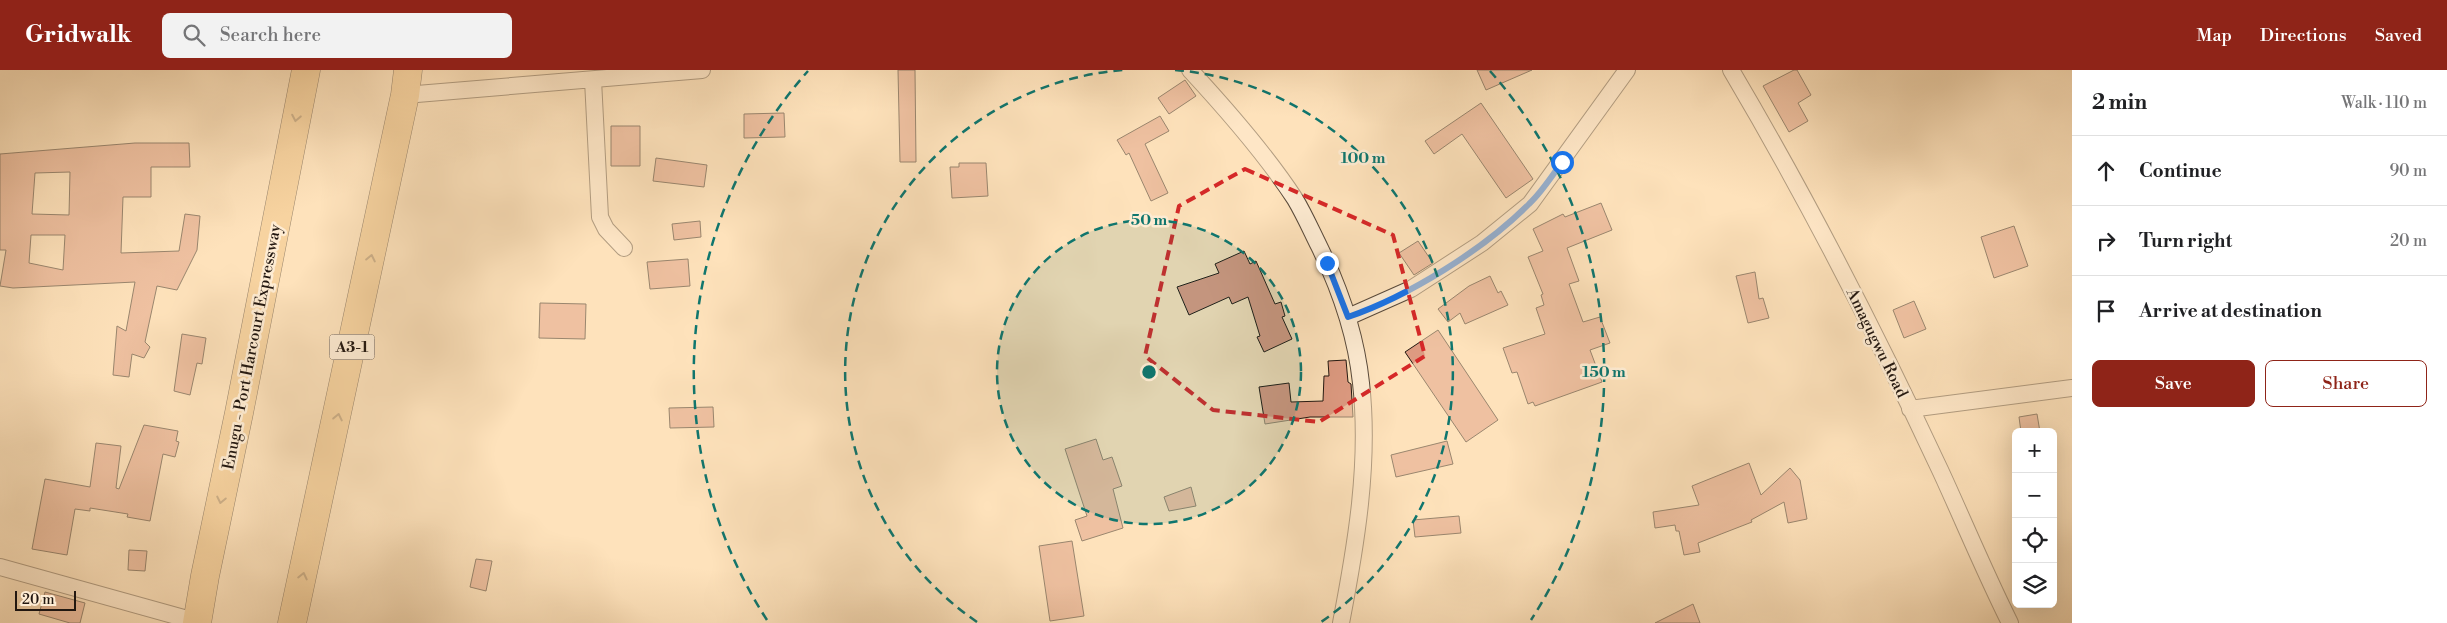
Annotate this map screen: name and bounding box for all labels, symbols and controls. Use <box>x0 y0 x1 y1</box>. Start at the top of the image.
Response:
search box <box>162 13 512 58</box>
text: Gridwalk <box>25 20 132 50</box>
icon: search <box>180 21 208 49</box>
text: Search here <box>220 23 321 47</box>
text: Map <box>2196 24 2232 47</box>
text: Directions <box>2260 24 2347 47</box>
text: Saved <box>2375 24 2422 47</box>
text: 2 min <box>2092 90 2147 116</box>
text: Walk · 110 m <box>2341 93 2427 113</box>
one-way arrow <box>292 113 302 122</box>
text: 100 m <box>1341 149 1386 168</box>
route start <box>1551 151 1574 174</box>
icon: ahead <box>2092 157 2120 185</box>
text: Continue <box>2139 159 2222 183</box>
text: 90 m <box>2389 161 2427 181</box>
text: 50 m <box>1131 211 1167 230</box>
street label: Enugu - Port Harcourt Expressway <box>218 222 286 472</box>
icon: right <box>2092 227 2120 255</box>
text: Turn right <box>2139 229 2232 253</box>
text: 20 m <box>2390 231 2427 251</box>
route end <box>1316 252 1339 275</box>
one-way arrow <box>365 253 376 262</box>
street label: Amagugwu Road <box>1841 284 1912 401</box>
icon: arrive <box>2092 297 2120 325</box>
text: Arrive at destination <box>2139 299 2322 323</box>
road number: A3-1 <box>330 334 374 360</box>
button: Save <box>2092 360 2255 407</box>
button: Share <box>2265 360 2427 407</box>
centre of rings <box>1140 363 1158 381</box>
text: 150 m <box>1582 363 1626 382</box>
one-way arrow <box>332 412 343 421</box>
map controls <box>2012 428 2057 608</box>
button: + <box>2012 428 2057 473</box>
button: − <box>2012 473 2057 518</box>
one-way arrow <box>216 496 227 505</box>
button: locate <box>2012 518 2057 563</box>
button: layers <box>2012 563 2057 608</box>
one-way arrow <box>298 571 308 580</box>
scale bar <box>15 588 76 611</box>
text: 20 m <box>22 591 54 609</box>

